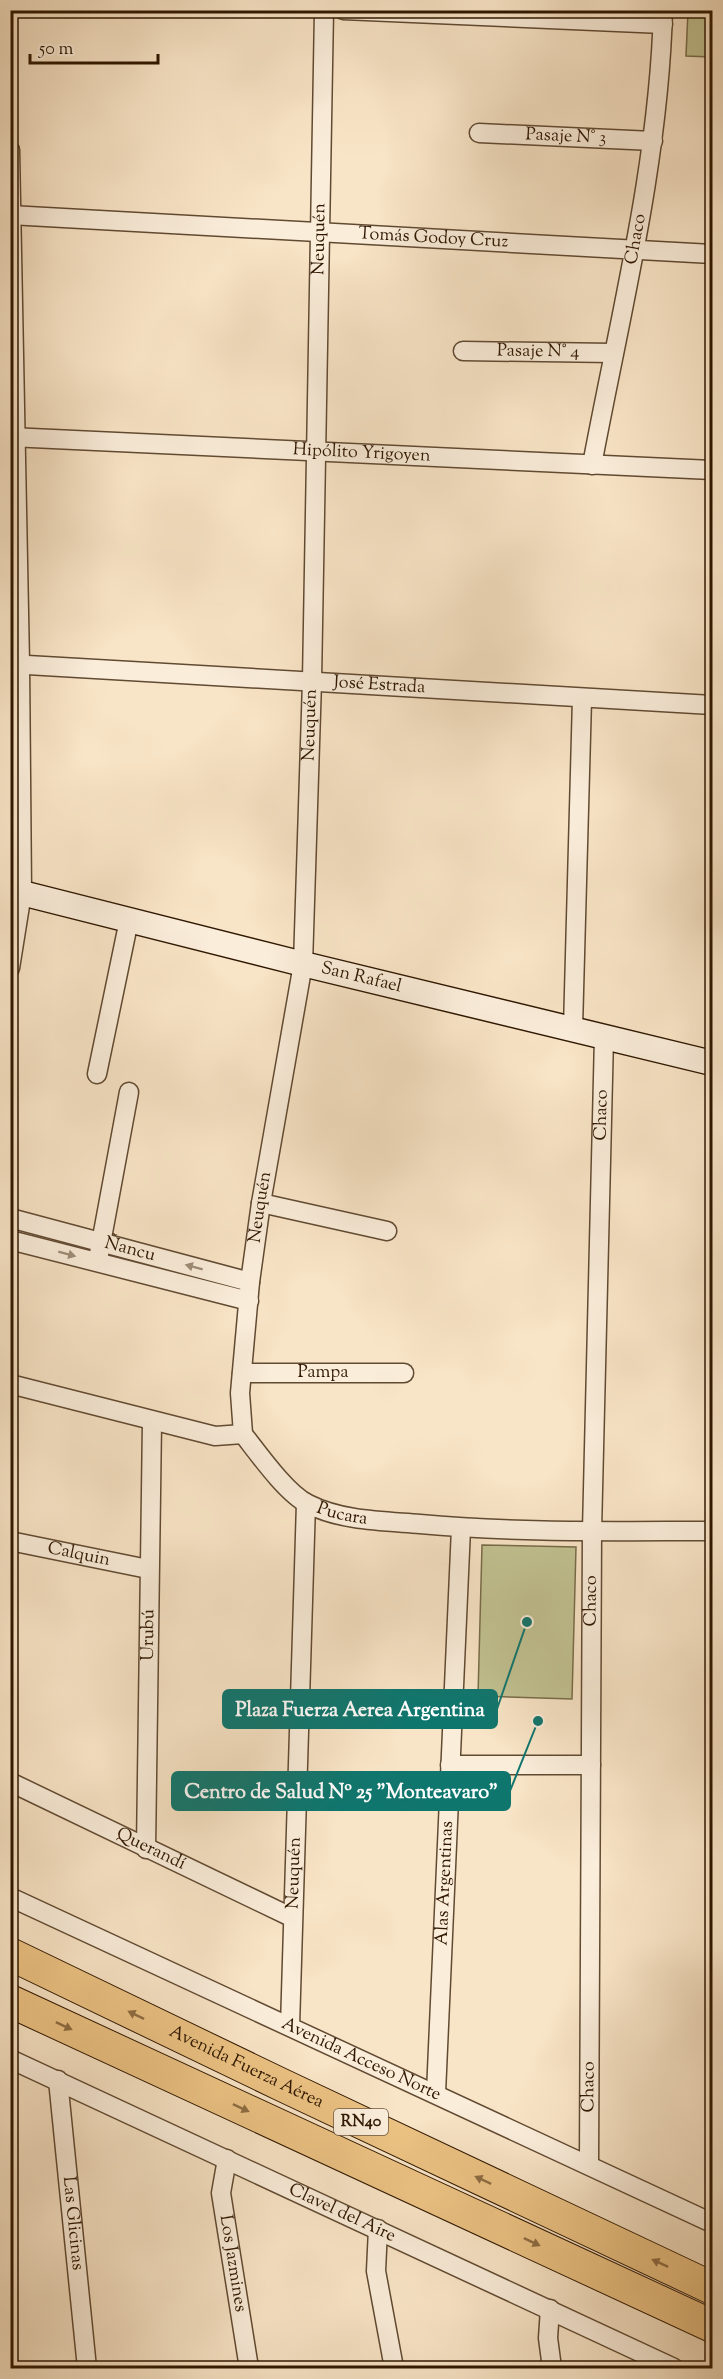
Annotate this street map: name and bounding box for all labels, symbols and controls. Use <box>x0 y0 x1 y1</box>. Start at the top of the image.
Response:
scale bar <box>30 27 158 65</box>
text: 50 m <box>38 37 74 63</box>
street label: Pasaje N° 3 <box>525 122 607 152</box>
street label: Neuquén <box>306 203 334 276</box>
street label: Chaco <box>619 212 654 267</box>
street label: Tomás Godoy Cruz <box>358 221 509 256</box>
street label: Pasaje N° 4 <box>497 338 579 366</box>
street label: Hipólito Yrigoyen <box>292 437 432 470</box>
street label: José Estrada <box>332 670 426 701</box>
street label: Neuquén <box>296 688 325 762</box>
street label: San Rafael <box>318 956 404 1000</box>
street label: Chaco <box>588 1089 616 1141</box>
street label: Neuquén <box>243 1169 279 1245</box>
street label: Ñancu <box>102 1231 158 1269</box>
one-way arrow <box>58 1250 76 1260</box>
one-way arrow <box>185 1262 203 1272</box>
street label: Pampa <box>297 1360 349 1386</box>
street label: Pucara <box>313 1496 369 1533</box>
street label: Calquin <box>45 1536 113 1574</box>
street label: Chaco <box>579 1575 605 1627</box>
street label: Urubú <box>136 1609 162 1661</box>
callout: Plaza Fuerza Aerea Argentina <box>223 1690 497 1728</box>
text: Plaza Fuerza Aerea Argentina <box>235 1697 486 1726</box>
callout: Centro de Salud Nº 25 "Monteavaro" <box>172 1772 510 1810</box>
text: Centro de Salud Nº 25 "Monteavaro" <box>184 1779 498 1808</box>
street label: Alas Argentinas <box>430 1820 461 1946</box>
street label: Querandí <box>111 1822 190 1877</box>
street label: Neuquén <box>281 1836 309 1910</box>
one-way arrow <box>128 2010 145 2019</box>
street label: Avenida Acceso Norte <box>277 2012 445 2108</box>
street label: Avenida Fuerza Aérea <box>164 2019 328 2116</box>
one-way arrow <box>55 2021 73 2031</box>
street label: Chaco <box>576 2061 602 2113</box>
one-way arrow <box>232 2103 249 2112</box>
road number: RN40 <box>334 2109 388 2135</box>
street label: Las Glicinas <box>55 2175 90 2271</box>
one-way arrow <box>475 2176 492 2185</box>
street label: Clavel del Aire <box>284 2177 400 2250</box>
street label: Los Jazmines <box>212 2213 253 2314</box>
one-way arrow <box>523 2238 540 2247</box>
one-way arrow <box>651 2259 668 2268</box>

